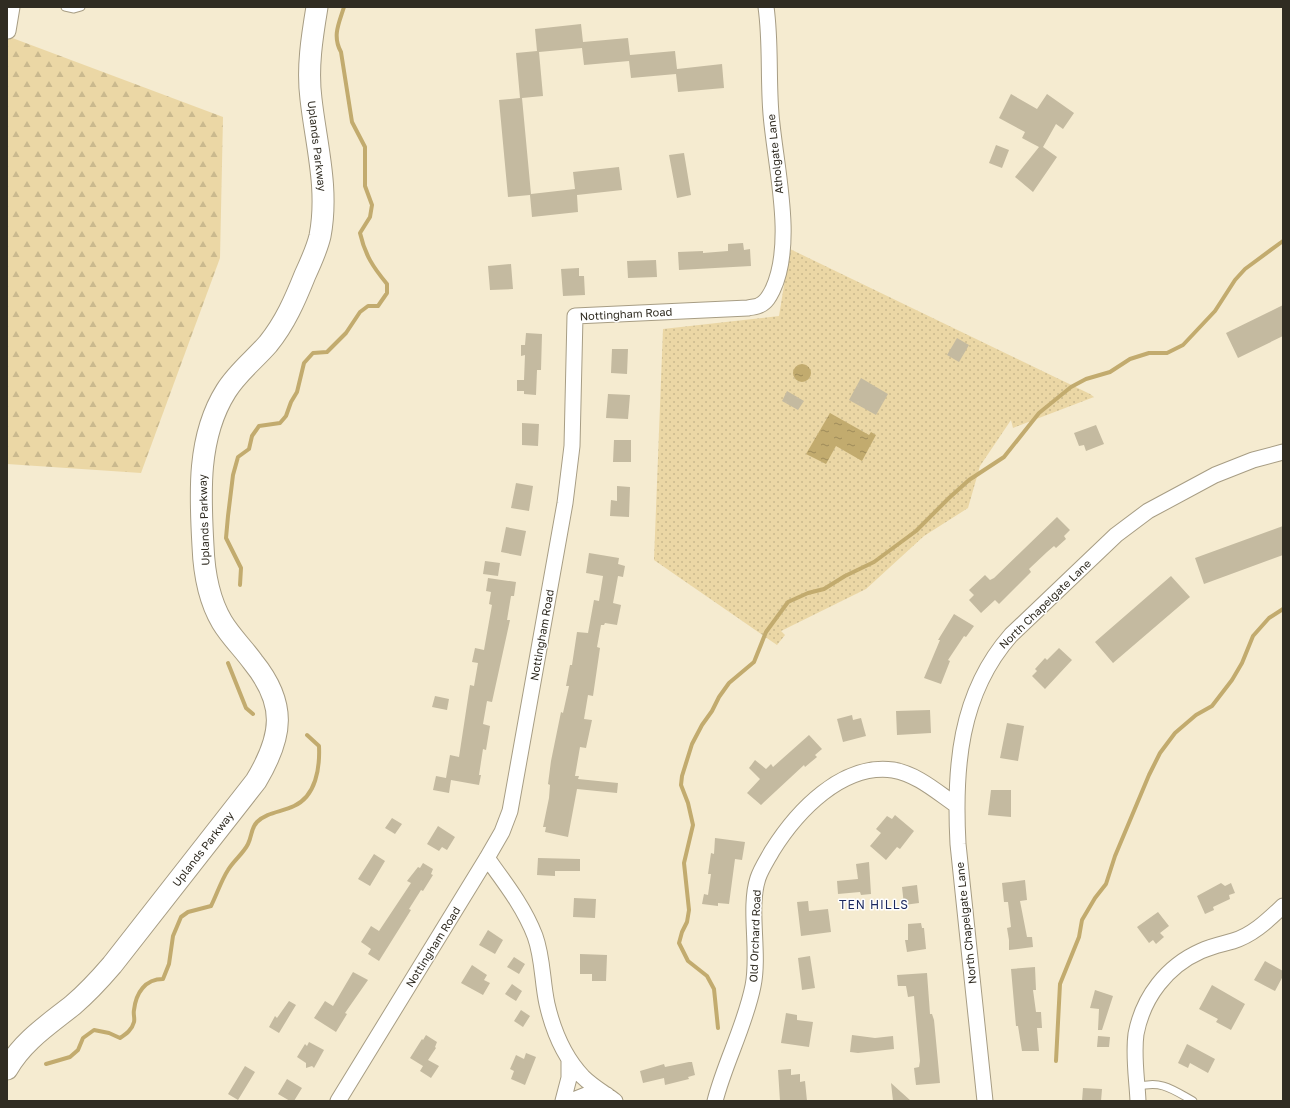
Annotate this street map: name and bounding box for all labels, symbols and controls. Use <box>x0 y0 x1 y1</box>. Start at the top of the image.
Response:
street label: Uplands Parkway <box>305 100 330 192</box>
street label: Atholgate Lane <box>764 113 785 195</box>
street label: Nottingham Road <box>579 305 673 322</box>
street label: Uplands Parkway <box>195 474 212 566</box>
street label: North Chapelgate Lane <box>996 556 1093 651</box>
street label: Nottingham Road <box>527 588 556 682</box>
street label: Uplands Parkway <box>169 809 236 889</box>
street label: North Chapelgate Lane <box>953 861 978 985</box>
street label: Old Orchard Road <box>746 889 763 983</box>
district label: TEN HILLS <box>839 897 909 912</box>
street label: Nottingham Road <box>403 904 463 989</box>

